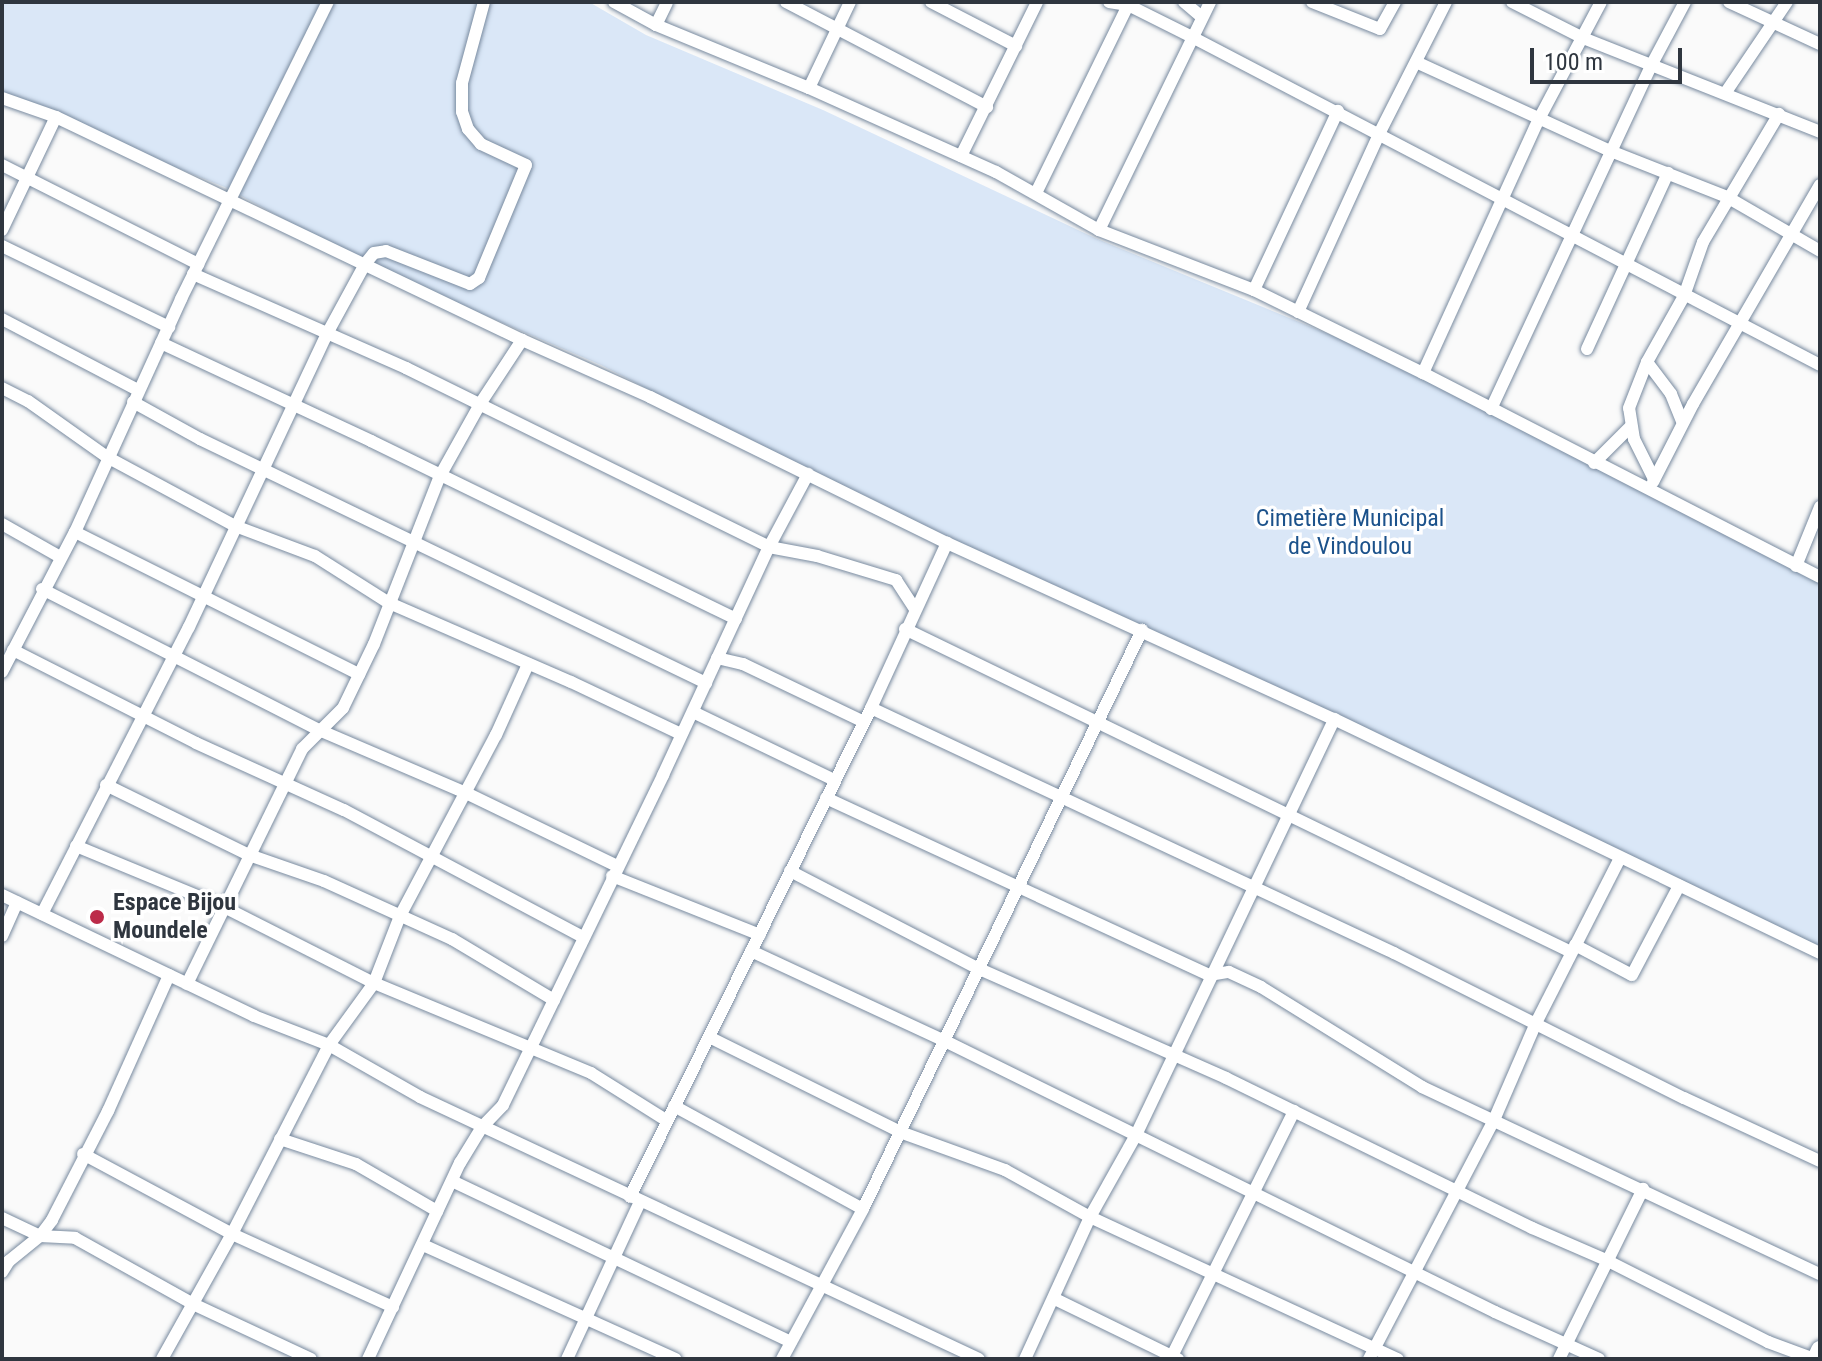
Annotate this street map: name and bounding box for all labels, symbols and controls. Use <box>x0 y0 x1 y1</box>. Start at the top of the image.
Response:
scale bar <box>1534 32 1686 82</box>
text: 100 m <box>1544 48 1603 76</box>
park label: Cimetière Municipal de Vindoulou <box>1256 505 1444 561</box>
place label: Espace Bijou Moundele <box>113 889 236 945</box>
marker: Espace Bijou Moundele <box>88 908 106 926</box>

